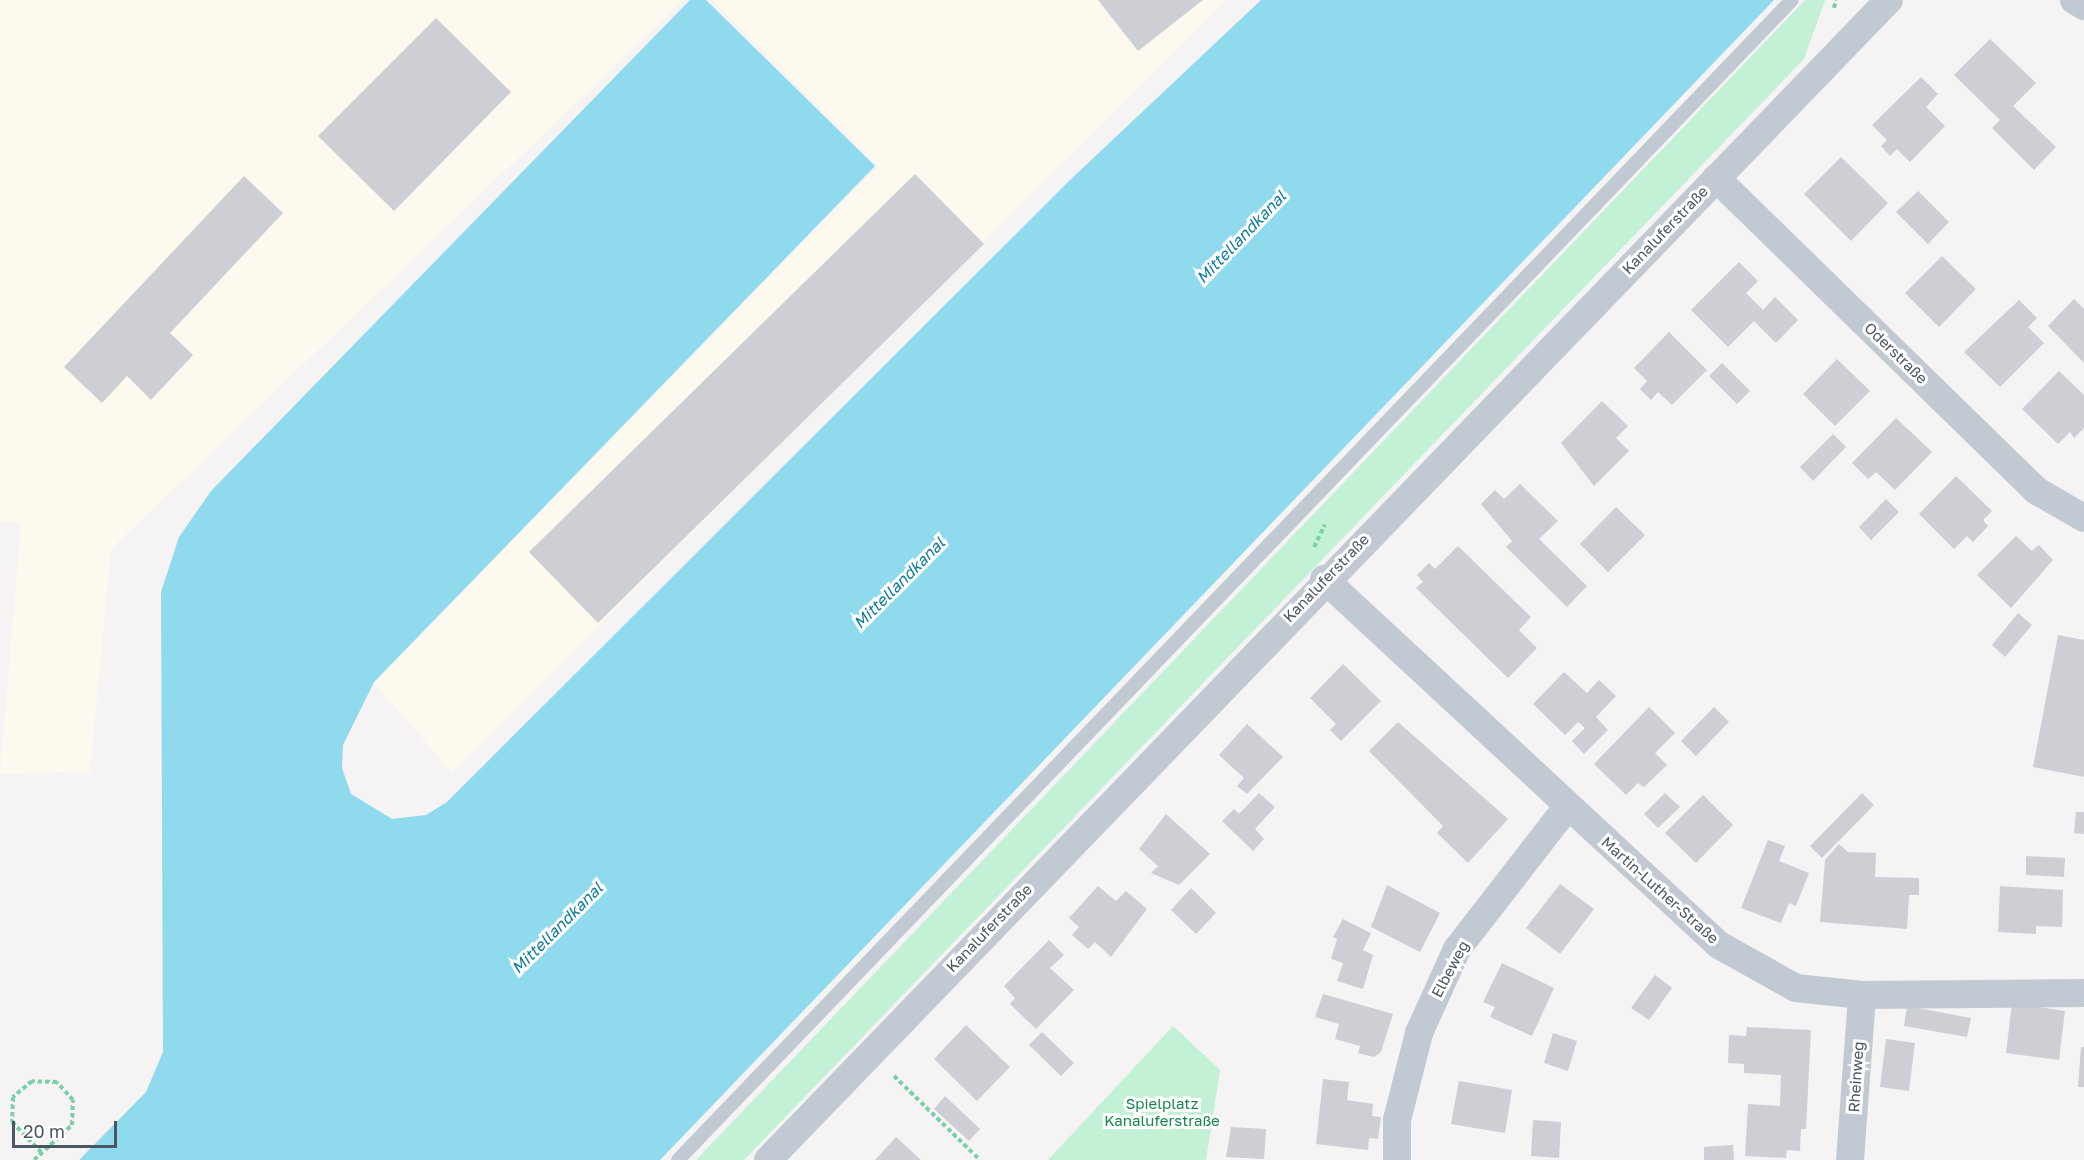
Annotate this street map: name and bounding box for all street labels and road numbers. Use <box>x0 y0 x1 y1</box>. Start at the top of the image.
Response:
street label: Kanaluferstraße <box>1618 182 1712 278</box>
street label: Oderstraße <box>1861 319 1931 387</box>
street label: Kanaluferstraße <box>1279 530 1373 626</box>
street label: Martin-Luther-Straße <box>1598 833 1722 947</box>
street label: Kanaluferstraße <box>942 880 1036 976</box>
street label: Elbeweg <box>1428 938 1472 1000</box>
street label: Rheinweg <box>1845 1041 1867 1113</box>

